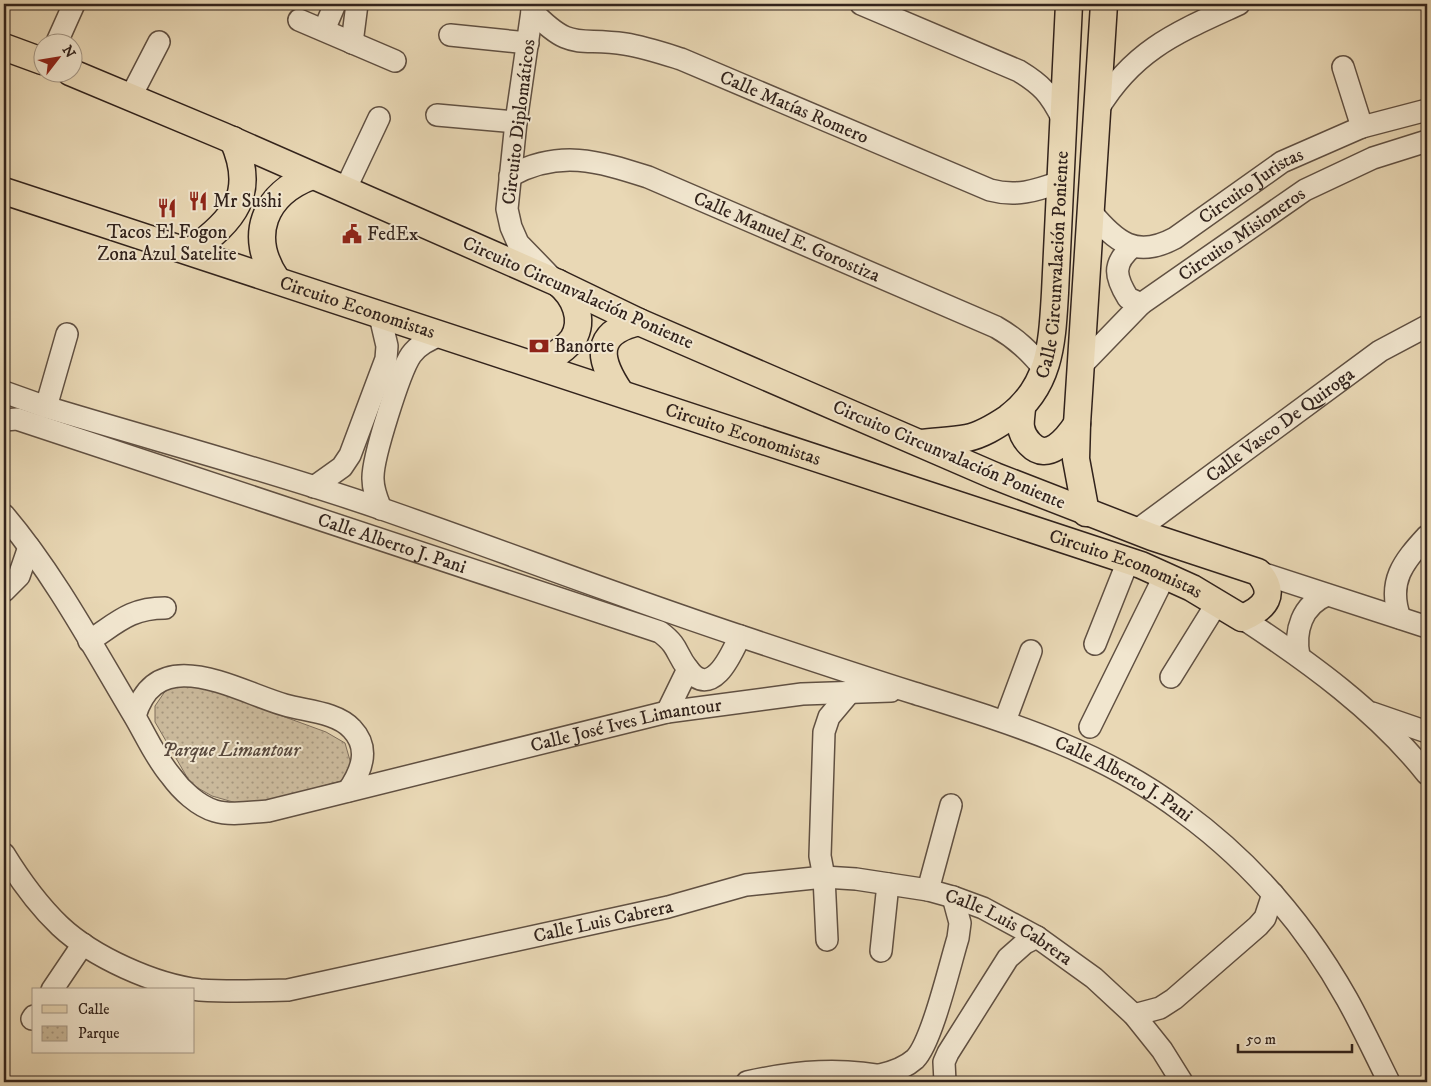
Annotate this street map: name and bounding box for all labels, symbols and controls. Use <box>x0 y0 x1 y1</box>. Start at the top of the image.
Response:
north arrow <box>32 32 82 82</box>
street label: Circuito Diplomáticos <box>497 38 541 206</box>
text: N <box>58 42 79 62</box>
street label: Calle Matías Romero <box>716 65 872 149</box>
street label: Circuito Juristas <box>1194 143 1307 229</box>
street label: Calle Circunvalación Poniente <box>1030 150 1073 382</box>
street label: Circuito Misioneros <box>1174 182 1310 286</box>
street label: Calle Manuel E. Gorostiza <box>690 187 883 287</box>
restaurant icon: Mr Sushi <box>187 190 209 212</box>
place label: Mr Sushi <box>213 190 282 213</box>
restaurant icon: Tacos El Fogon Zona Azul Satelite <box>156 197 178 219</box>
place label: Tacos El Fogon Zona Azul Satelite <box>97 221 237 266</box>
public building icon: FedEx <box>341 223 363 245</box>
place label: FedEx <box>367 223 419 246</box>
street label: Circuito Circunvalación Poniente <box>459 232 697 355</box>
street label: Circuito Economistas <box>277 271 438 344</box>
bank icon: Banorte <box>528 335 550 357</box>
place label: Banorte <box>554 335 614 358</box>
street label: Calle Vasco De Quiroga <box>1201 362 1359 487</box>
street label: Circuito Circunvalación Poniente <box>829 395 1069 515</box>
street label: Circuito Economistas <box>662 398 824 470</box>
street label: Calle Alberto J. Pani <box>315 508 469 579</box>
street label: Circuito Economistas <box>1046 524 1207 603</box>
street label: Calle José Ives Limantour <box>528 693 723 757</box>
street label: Calle Alberto J. Pani <box>1051 731 1197 827</box>
park label: Parque Limantour <box>162 739 302 763</box>
street label: Calle Luis Cabrera <box>942 884 1077 970</box>
street label: Calle Luis Cabrera <box>531 895 675 948</box>
legend <box>32 988 195 1054</box>
text: Calle <box>78 1000 110 1019</box>
scale bar <box>1238 1021 1352 1053</box>
text: Parque <box>78 1024 119 1043</box>
text: 50 m <box>1246 1030 1276 1049</box>

